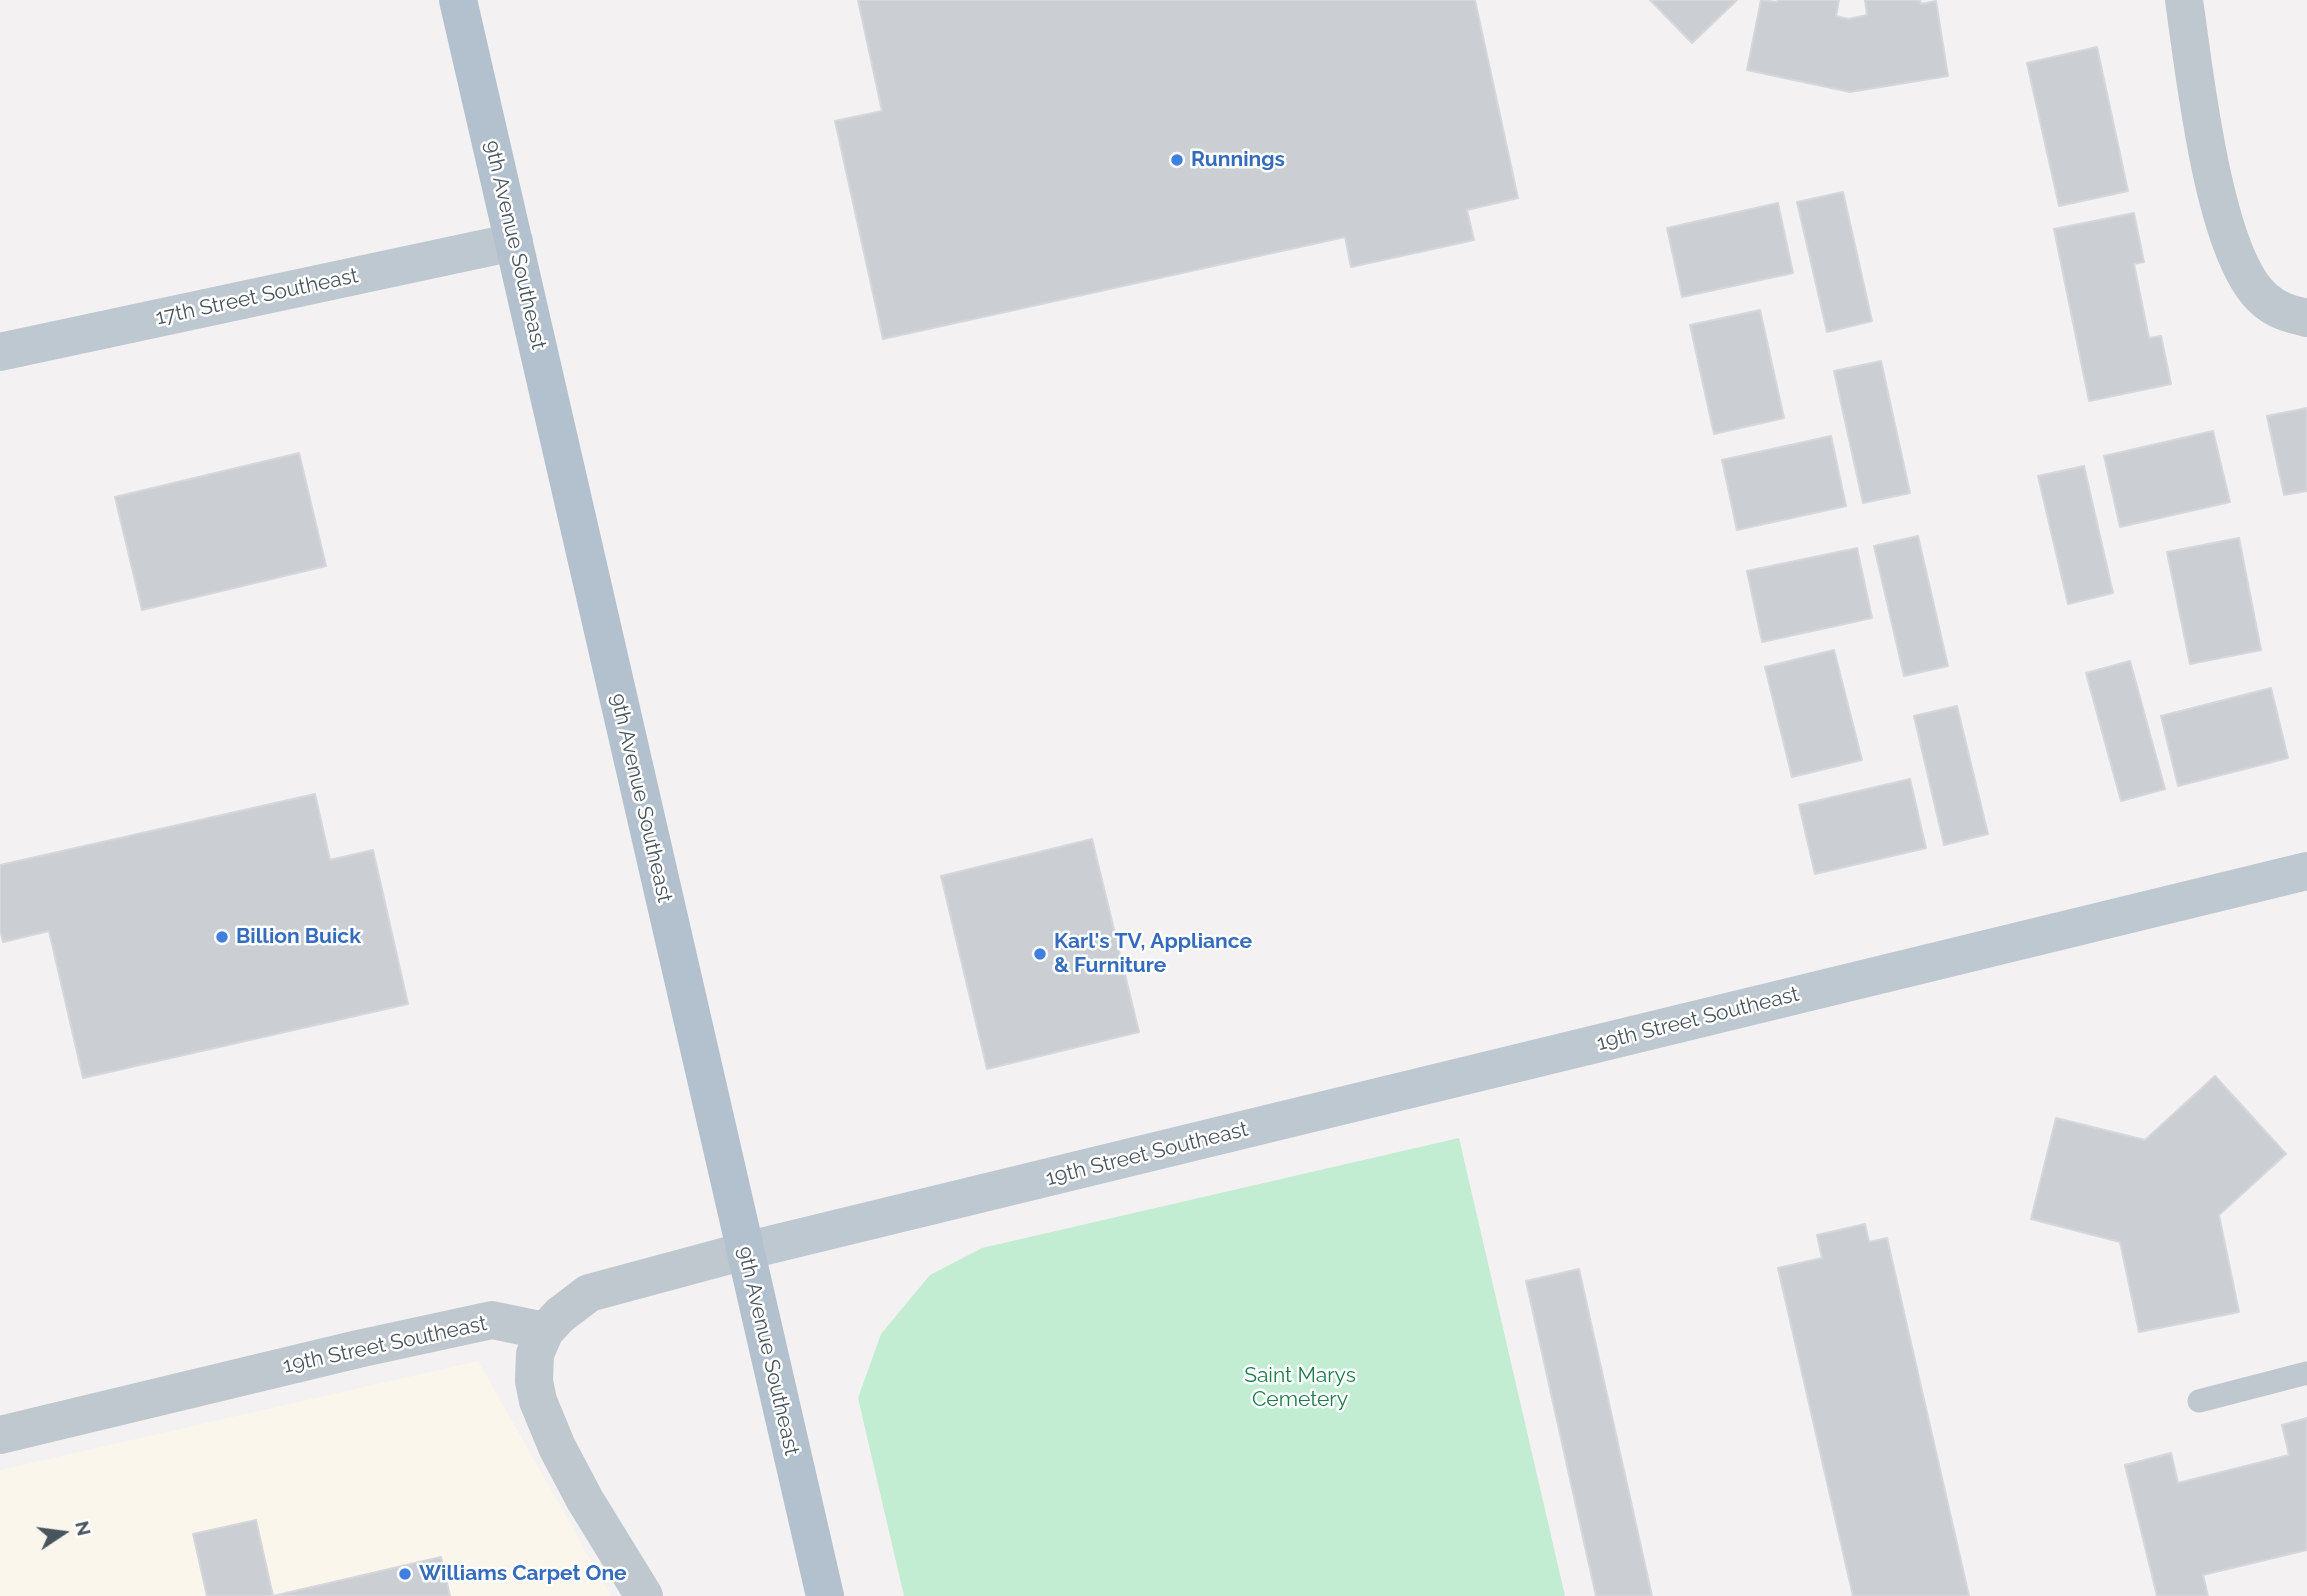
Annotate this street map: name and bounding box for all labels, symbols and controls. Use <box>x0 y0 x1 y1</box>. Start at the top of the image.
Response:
street label: 9th Avenue Southeast <box>479 138 551 352</box>
place label: Runnings <box>1191 147 1285 173</box>
marker: Runnings <box>1169 152 1185 168</box>
street label: 17th Street Southeast <box>154 263 360 331</box>
street label: 9th Avenue Southeast <box>605 691 677 905</box>
place label: Billion Buick <box>236 924 361 950</box>
marker: Billion Buick <box>214 929 230 945</box>
place label: Karl's TV, Appliance & Furniture <box>1054 929 1252 979</box>
marker: Karl's TV, Appliance & Furniture <box>1032 946 1048 962</box>
street label: 19th Street Southeast <box>1594 982 1802 1056</box>
street label: 19th Street Southeast <box>1043 1117 1251 1191</box>
street label: 9th Avenue Southeast <box>732 1244 804 1458</box>
street label: 19th Street Southeast <box>281 1311 489 1379</box>
park label: Saint Marys Cemetery <box>1244 1363 1356 1413</box>
north arrow <box>28 1498 98 1568</box>
text: N <box>71 1519 96 1538</box>
place label: Williams Carpet One <box>419 1561 627 1587</box>
marker: Williams Carpet One <box>397 1566 413 1582</box>

